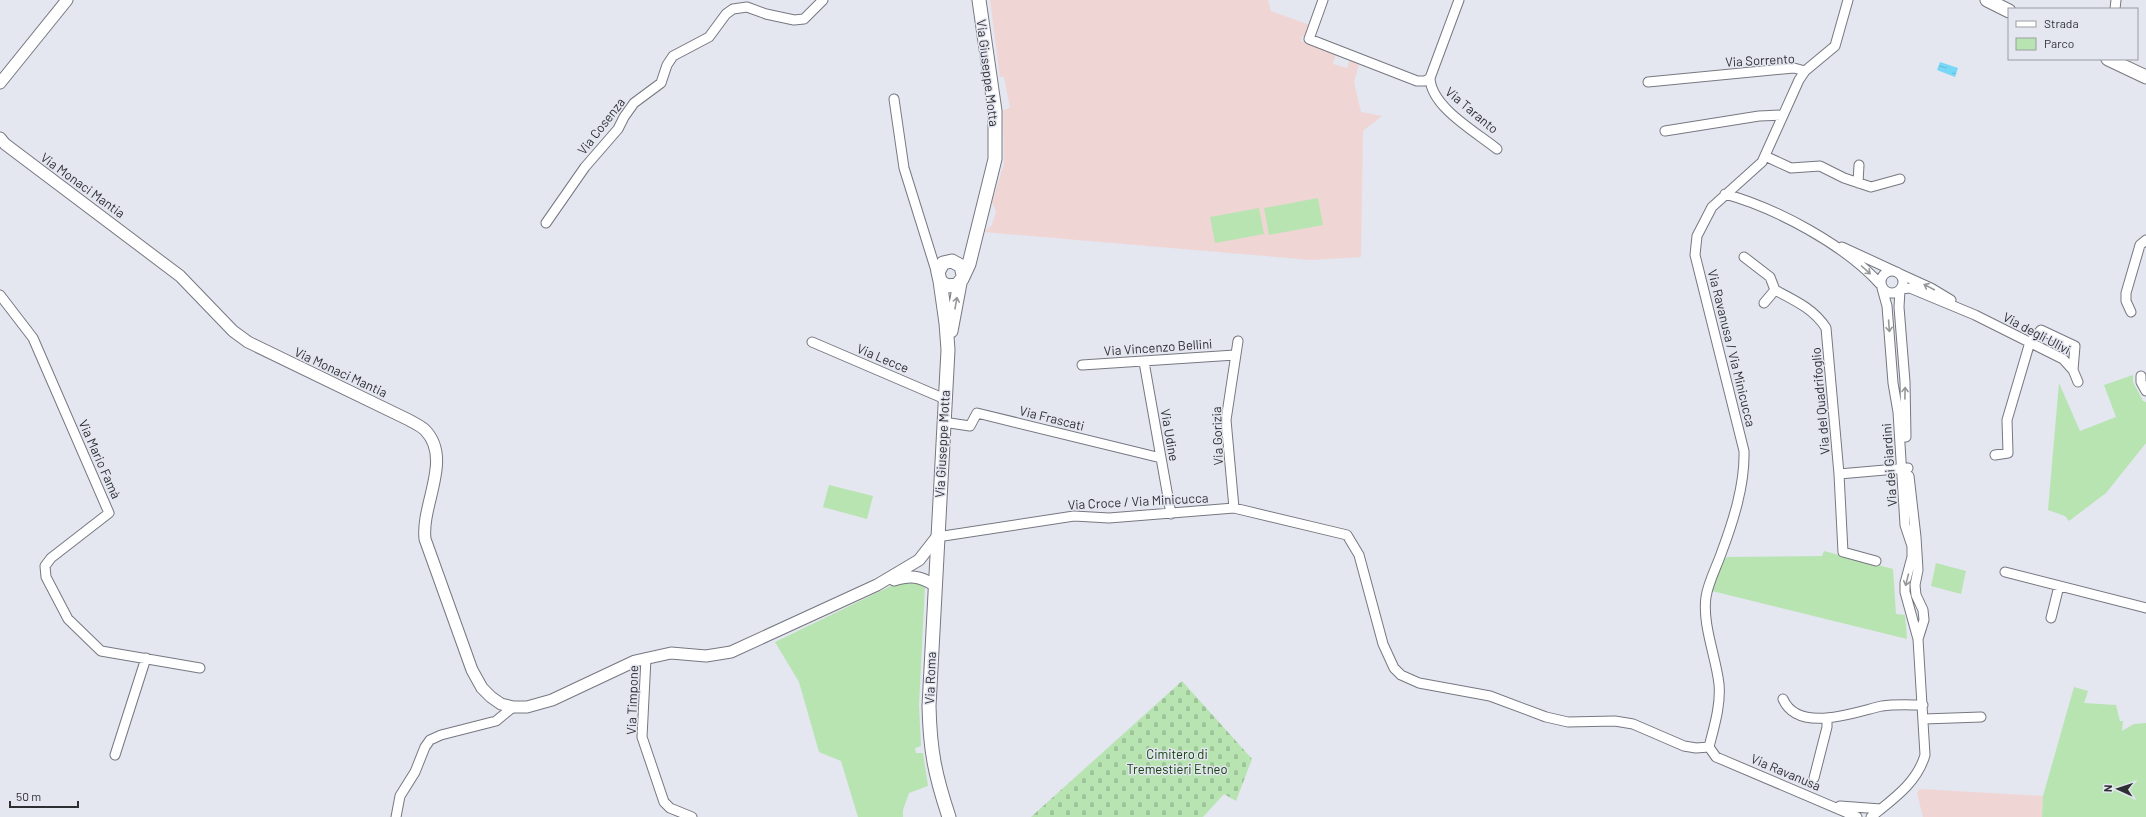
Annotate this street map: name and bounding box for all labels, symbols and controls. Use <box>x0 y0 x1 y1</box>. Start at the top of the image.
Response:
legend <box>2008 8 2138 60</box>
text: Strada <box>2044 16 2079 30</box>
street label: Via Giuseppe Motta <box>973 18 1003 128</box>
text: Parco <box>2044 36 2074 50</box>
street label: Via Sorrento <box>1725 50 1795 70</box>
street label: Via Taranto <box>1442 83 1502 137</box>
street label: Via Cosenza <box>574 94 628 158</box>
street label: Via Monaci Mantia <box>38 149 128 221</box>
one-way arrow <box>1861 265 1872 274</box>
street label: Via Ravanusa / Via Minicucca <box>1705 268 1759 428</box>
one-way arrow <box>1924 283 1936 291</box>
one-way arrow <box>952 297 960 310</box>
street label: Via degli Ulivi <box>2000 308 2074 358</box>
one-way arrow <box>1885 319 1892 332</box>
street label: Via Vincenzo Bellini <box>1103 335 1213 359</box>
street label: Via Lecce <box>855 340 911 376</box>
street label: Via Monaci Mantia <box>292 343 390 401</box>
street label: Via del Quadrifoglio <box>1807 347 1833 455</box>
one-way arrow <box>1901 387 1909 400</box>
street label: Via Giuseppe Motta <box>931 390 953 498</box>
street label: Via Frascati <box>1018 402 1086 434</box>
street label: Via Gorizia <box>1208 406 1226 466</box>
street label: Via Udine <box>1158 408 1182 463</box>
street label: Via Mario Famà <box>75 417 125 501</box>
street label: Via dei Giardini <box>1878 423 1900 507</box>
street label: Via Croce / Via Minicucca <box>1067 489 1209 513</box>
one-way arrow <box>1902 573 1910 586</box>
street label: Via Roma <box>921 651 939 705</box>
street label: Via Timpone <box>623 665 641 735</box>
park label: Cimitero di Tremestieri Etneo <box>1126 746 1228 777</box>
street label: Via Ravanusa <box>1749 750 1823 794</box>
north arrow <box>2098 769 2138 809</box>
scale bar <box>10 783 78 809</box>
text: N <box>2101 784 2114 792</box>
text: 50 m <box>16 789 41 803</box>

